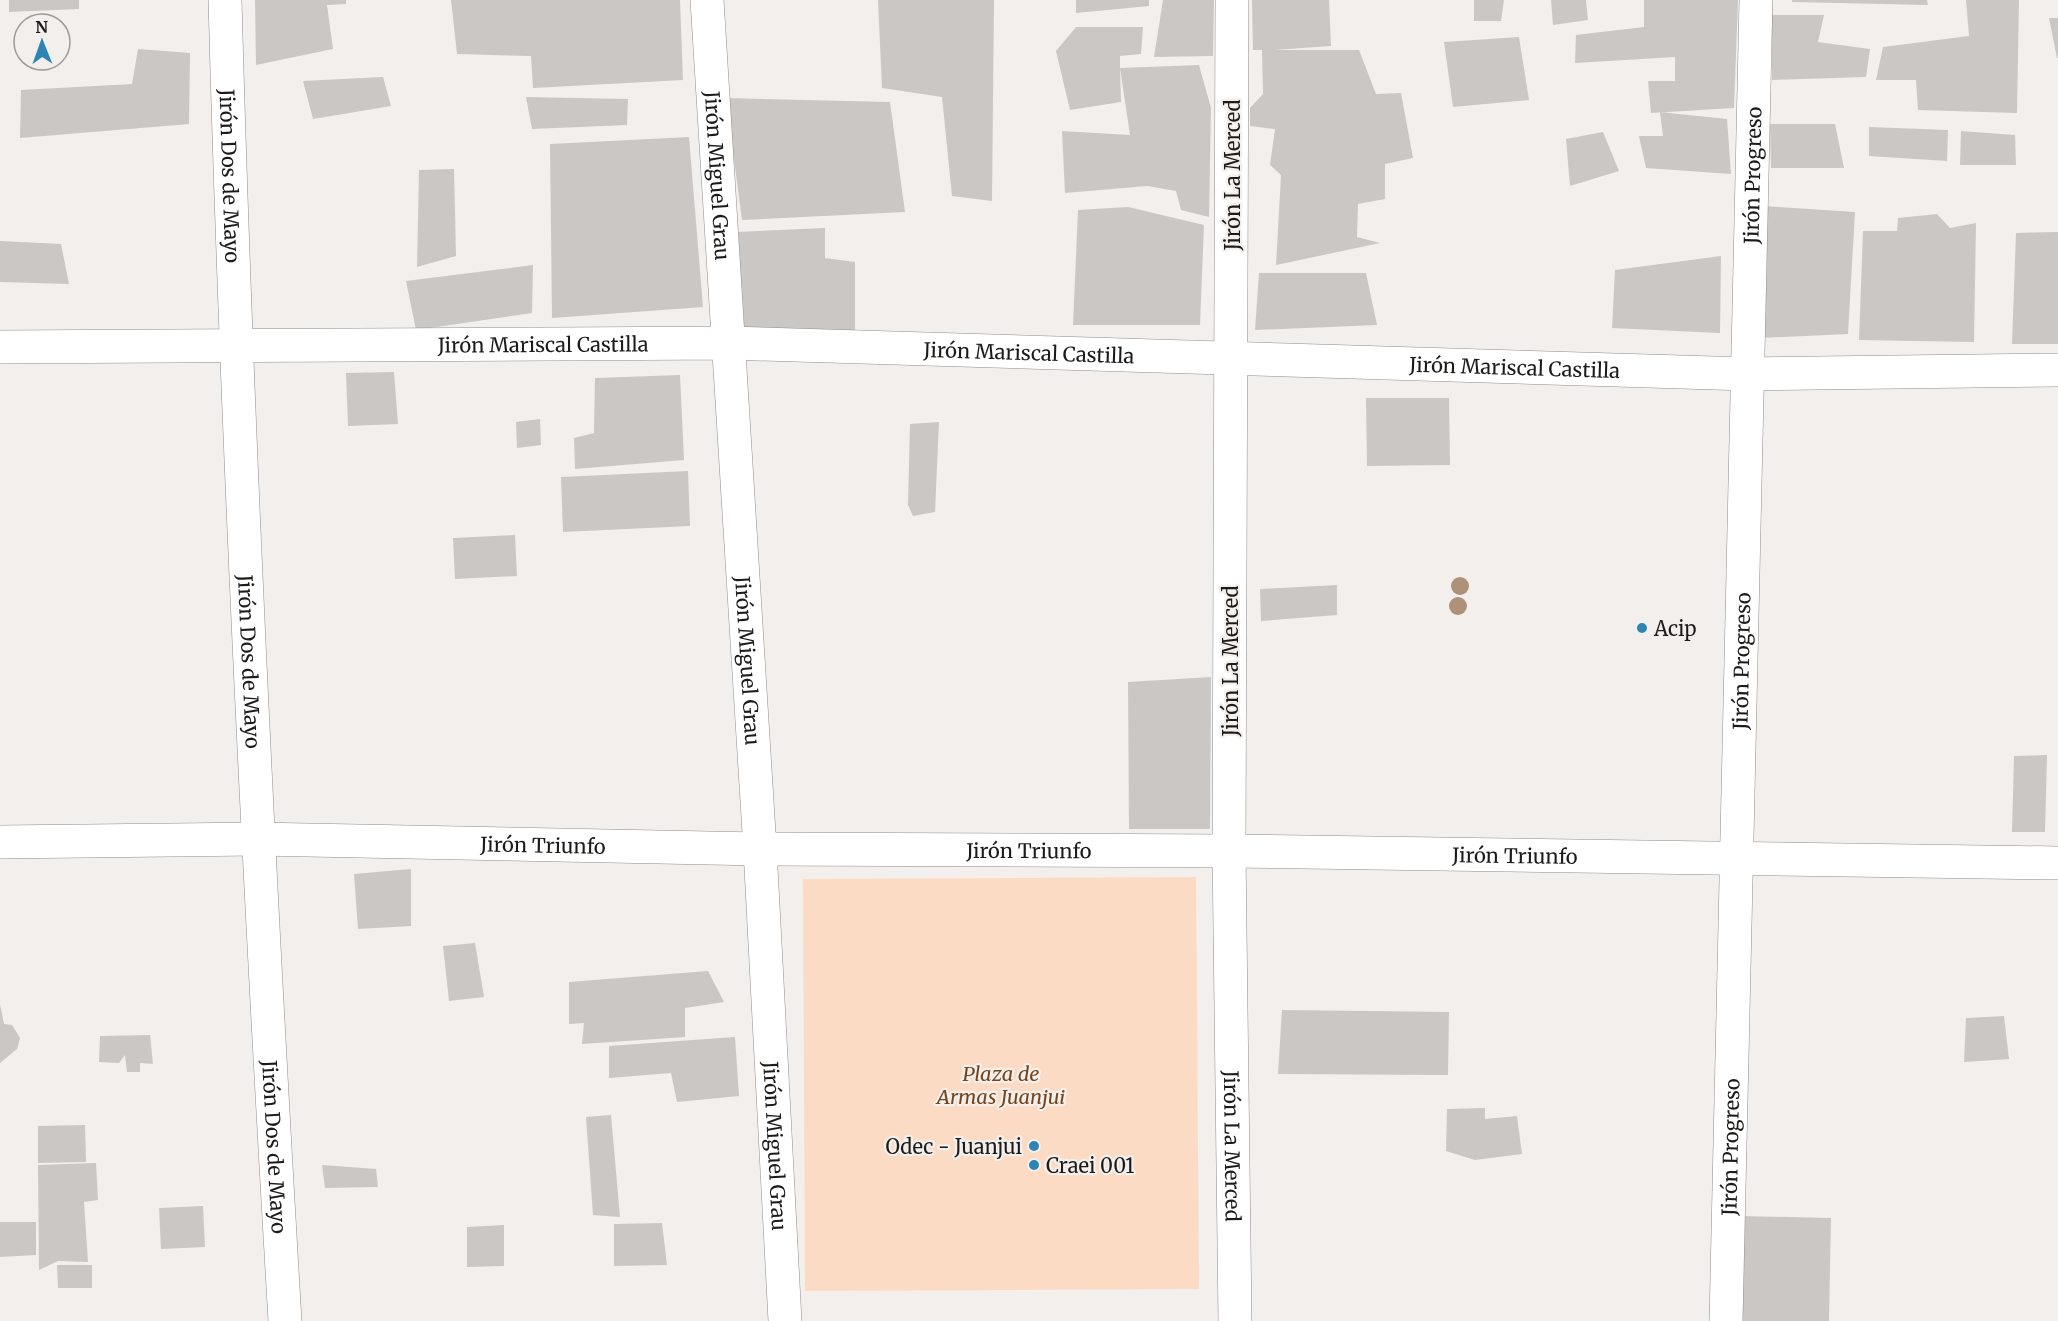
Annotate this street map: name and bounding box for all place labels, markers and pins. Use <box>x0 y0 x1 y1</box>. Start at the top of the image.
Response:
place label: Acip <box>1653 616 1696 641</box>
marker: Acip <box>1635 621 1649 635</box>
place label: Odec - Juanjui <box>885 1134 1022 1159</box>
marker: Odec - Juanjui <box>1027 1139 1041 1153</box>
place label: Craei 001 <box>1046 1153 1134 1178</box>
marker: Craei 001 <box>1027 1158 1041 1172</box>

